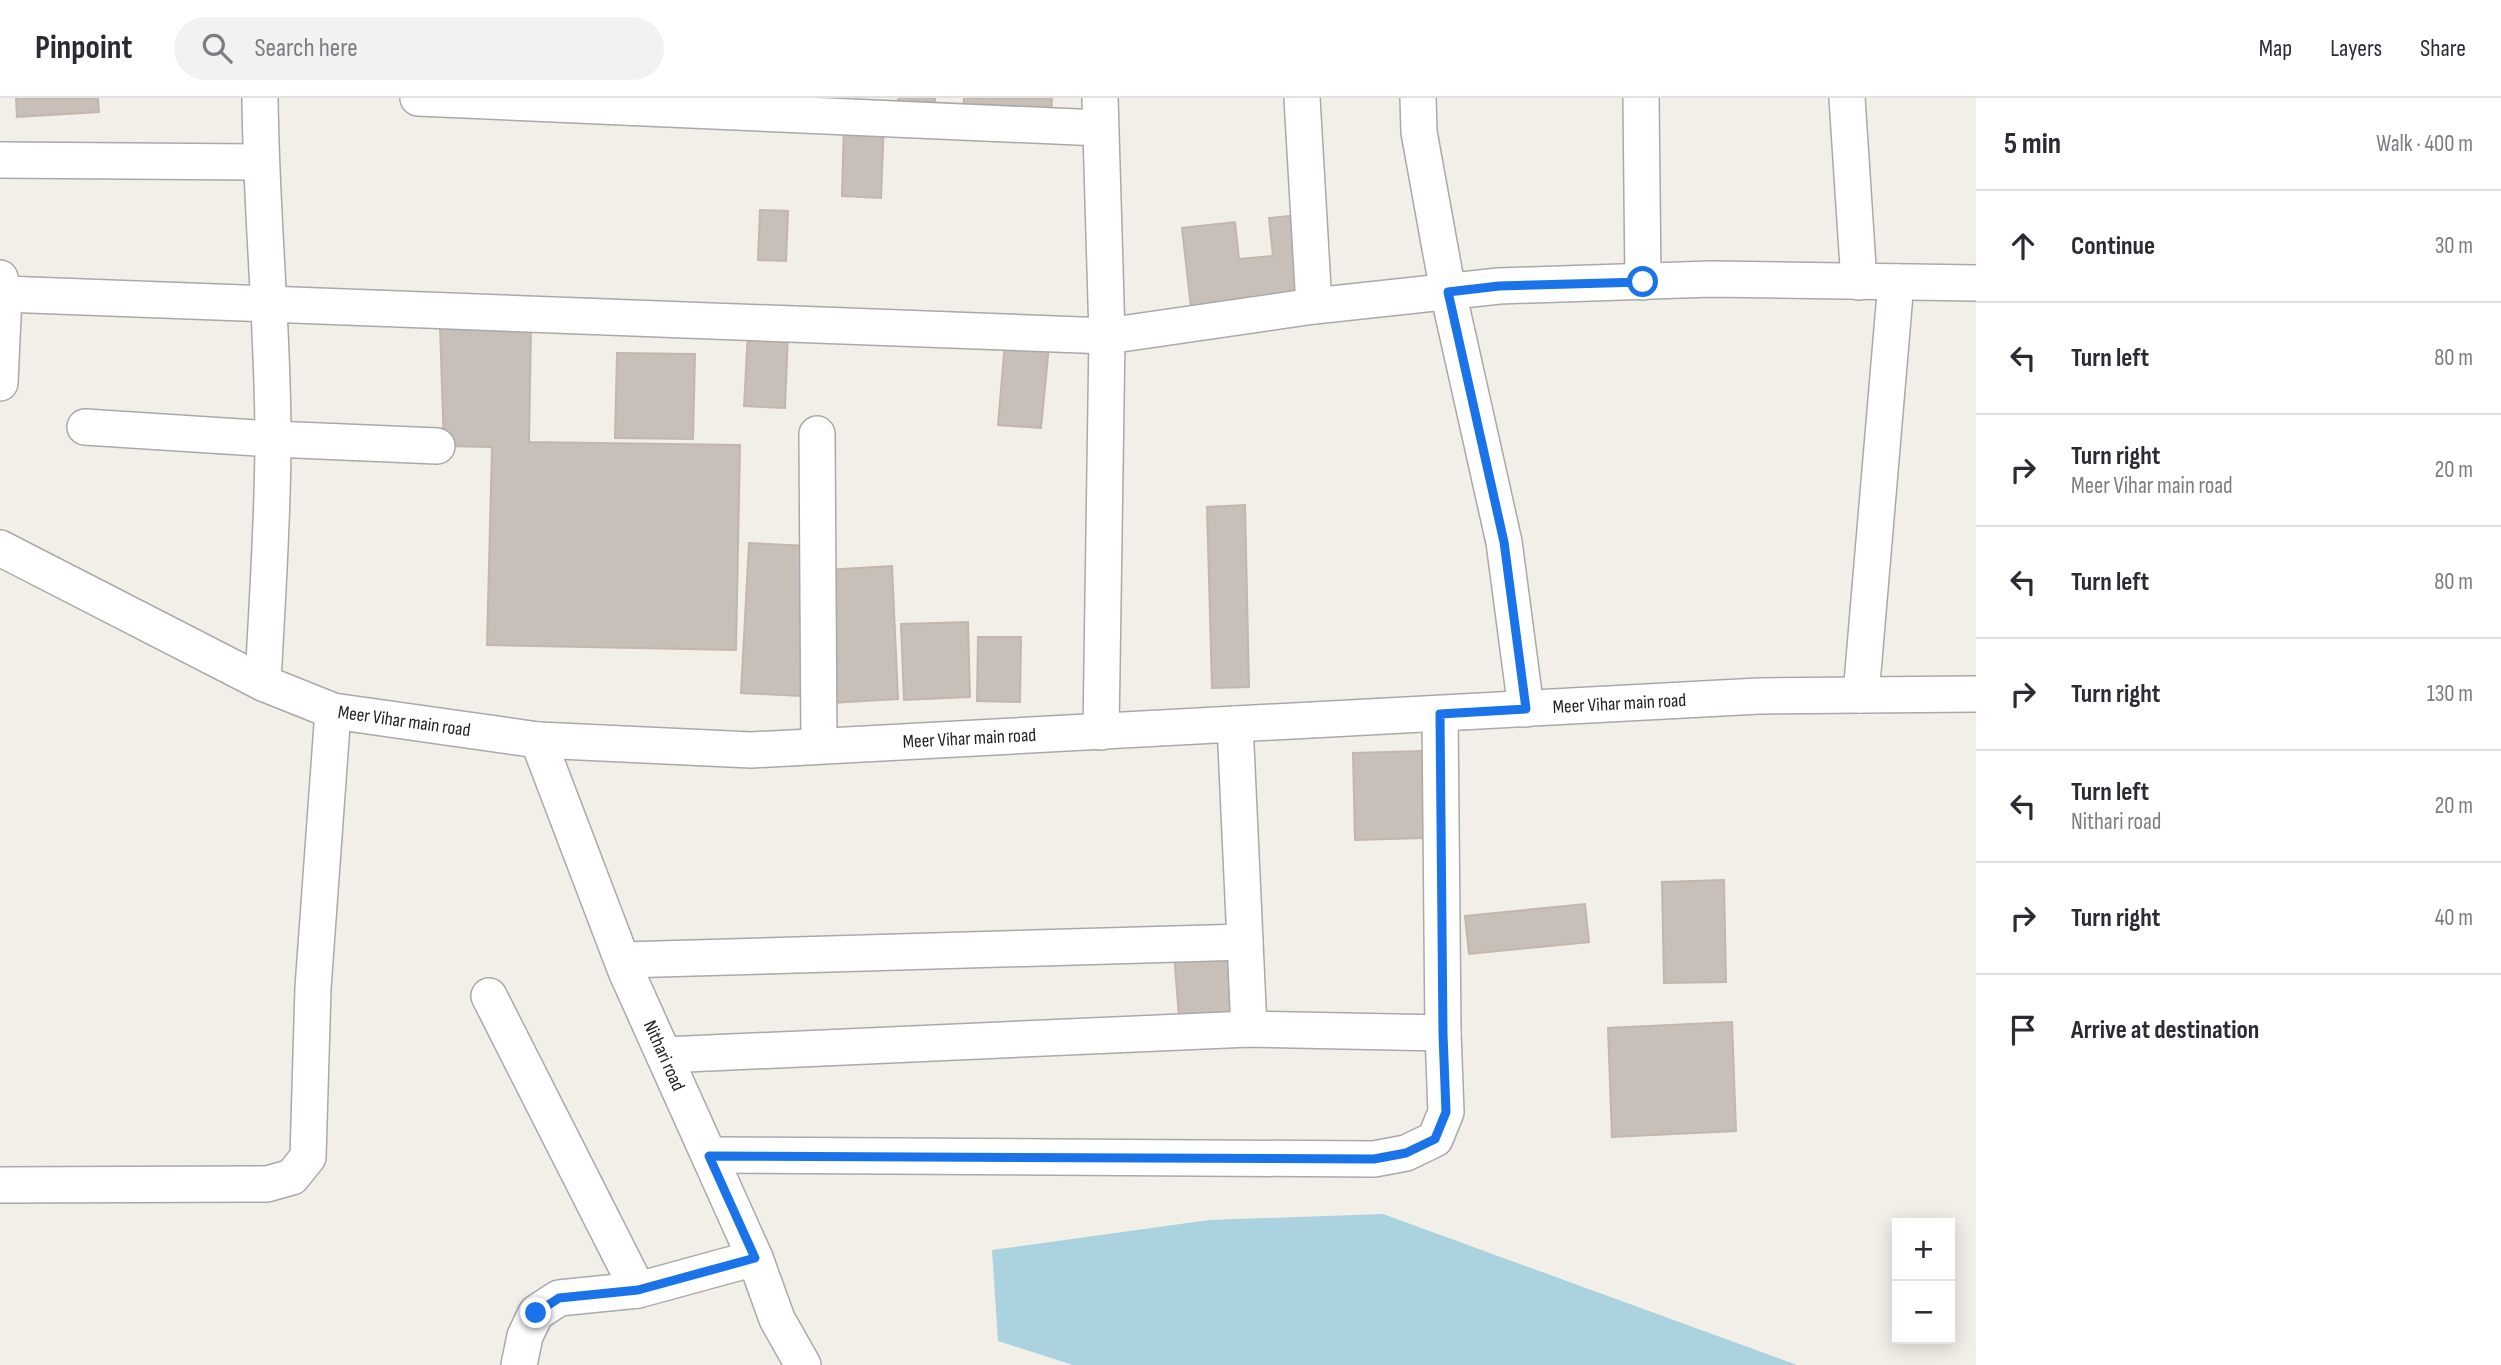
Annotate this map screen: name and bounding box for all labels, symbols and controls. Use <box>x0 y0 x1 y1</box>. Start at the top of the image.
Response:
search box <box>174 17 664 80</box>
text: Pinpoint <box>35 28 132 68</box>
icon: search <box>198 29 236 67</box>
text: Search here <box>254 33 358 64</box>
text: Map <box>2259 34 2292 63</box>
text: Layers <box>2330 34 2382 63</box>
text: Share <box>2420 34 2466 63</box>
text: 5 min <box>2004 126 2061 162</box>
text: Walk · 400 m <box>2376 130 2473 158</box>
icon: ahead <box>2004 227 2042 265</box>
text: Continue <box>2071 231 2155 262</box>
text: 30 m <box>2435 232 2473 260</box>
route start <box>1627 266 1658 297</box>
icon: left <box>2004 339 2042 377</box>
text: Turn left <box>2071 343 2149 374</box>
text: 80 m <box>2434 344 2473 372</box>
text: Turn right <box>2071 441 2160 472</box>
icon: right <box>2004 451 2042 489</box>
text: 20 m <box>2435 456 2473 484</box>
text: Meer Vihar main road <box>2071 472 2233 500</box>
icon: left <box>2004 563 2042 601</box>
text: Turn left <box>2071 567 2149 598</box>
text: 80 m <box>2434 568 2473 596</box>
icon: right <box>2004 675 2042 713</box>
text: Turn right <box>2071 679 2160 710</box>
text: 130 m <box>2427 680 2473 708</box>
street label: Meer Vihar main road <box>1552 688 1687 719</box>
street label: Meer Vihar main road <box>336 700 472 742</box>
street label: Meer Vihar main road <box>902 723 1037 753</box>
text: Turn left <box>2071 777 2149 808</box>
icon: left <box>2004 787 2042 825</box>
text: 20 m <box>2435 792 2473 820</box>
text: Nithari road <box>2071 808 2161 836</box>
icon: right <box>2004 899 2042 937</box>
text: Turn right <box>2071 903 2160 934</box>
text: 40 m <box>2435 904 2473 932</box>
icon: arrive <box>2004 1011 2042 1049</box>
text: Arrive at destination <box>2071 1015 2259 1046</box>
street label: Nithari road <box>638 1017 690 1094</box>
map controls <box>1892 1218 1955 1344</box>
button: + <box>1892 1218 1955 1281</box>
button: − <box>1892 1281 1955 1344</box>
route end <box>520 1297 551 1328</box>

